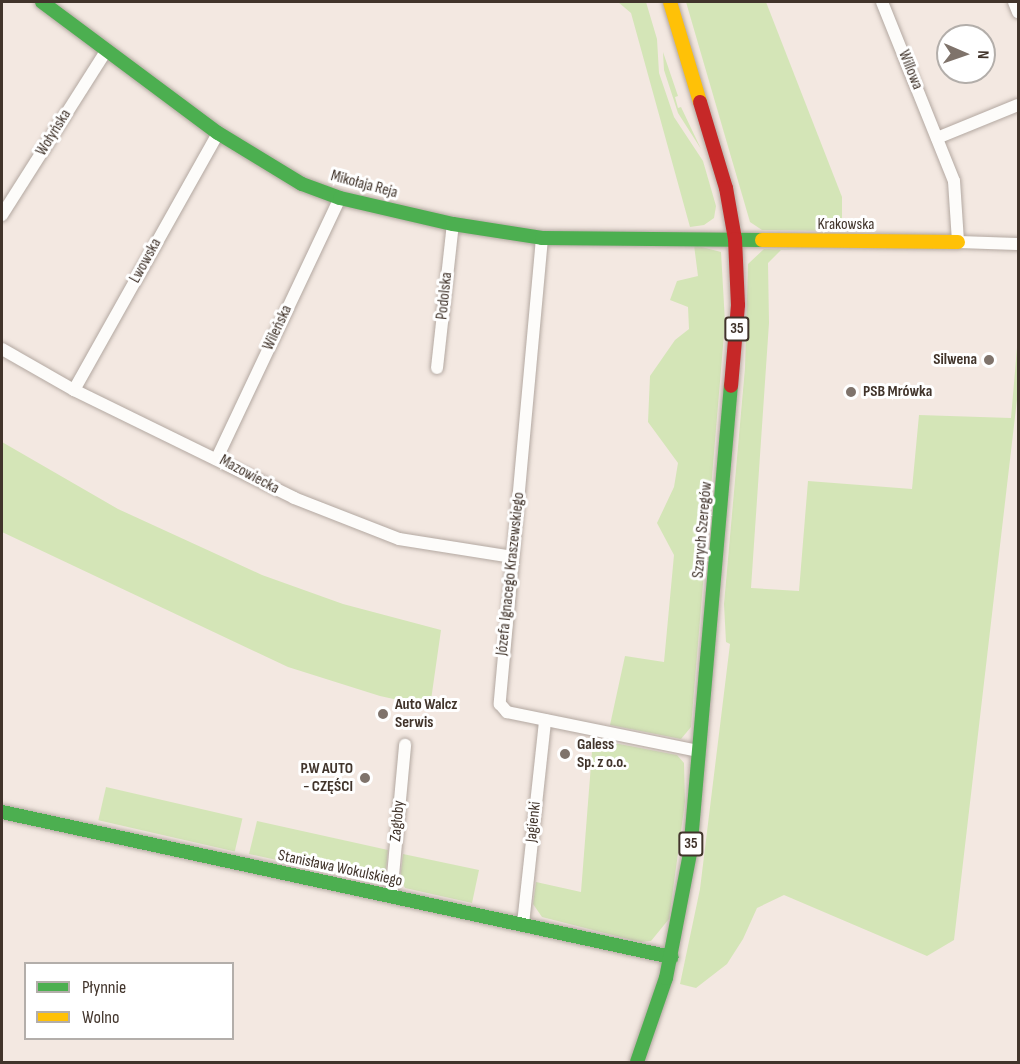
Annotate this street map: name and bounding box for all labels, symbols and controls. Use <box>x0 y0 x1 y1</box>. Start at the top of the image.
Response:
north arrow <box>936 24 996 84</box>
street label: Willowa <box>893 47 927 93</box>
text: N <box>973 50 992 59</box>
street label: Wołyńska <box>32 106 76 160</box>
street label: Mikołaja Reja <box>329 167 399 203</box>
street label: Krakowska <box>817 215 875 235</box>
street label: Lwowska <box>126 235 166 287</box>
street label: Podolska <box>433 271 457 321</box>
street label: Wileńska <box>259 302 297 354</box>
road number: 35 <box>724 317 750 341</box>
place label: Silwena <box>933 350 977 370</box>
marker: Silwena <box>982 353 996 367</box>
place label: PSB Mrówka <box>863 382 932 402</box>
marker: PSB Mrówka <box>844 385 858 399</box>
street label: Mazowiecka <box>216 451 282 499</box>
street label: Szarych Szeregów <box>689 481 717 579</box>
street label: Józefa Ignacego Kraszewskiego <box>493 491 529 657</box>
place label: Auto Walcz Serwis <box>395 695 458 733</box>
marker: Auto Walcz Serwis <box>376 707 390 721</box>
place label: Galess Sp. z o.o. <box>577 735 627 773</box>
marker: Galess Sp. z o.o. <box>558 747 572 761</box>
place label: P.W AUTO - CZĘŚCI <box>301 759 353 797</box>
marker: P.W AUTO - CZĘŚCI <box>358 771 372 785</box>
street label: Zagłoby <box>387 800 409 842</box>
street label: Jagienki <box>522 801 546 843</box>
road number: 35 <box>678 832 704 856</box>
street label: Stanisława Wokulskiego <box>276 846 404 892</box>
legend <box>24 962 234 1040</box>
text: Płynnie <box>82 977 126 998</box>
text: Wolno <box>82 1007 119 1028</box>

